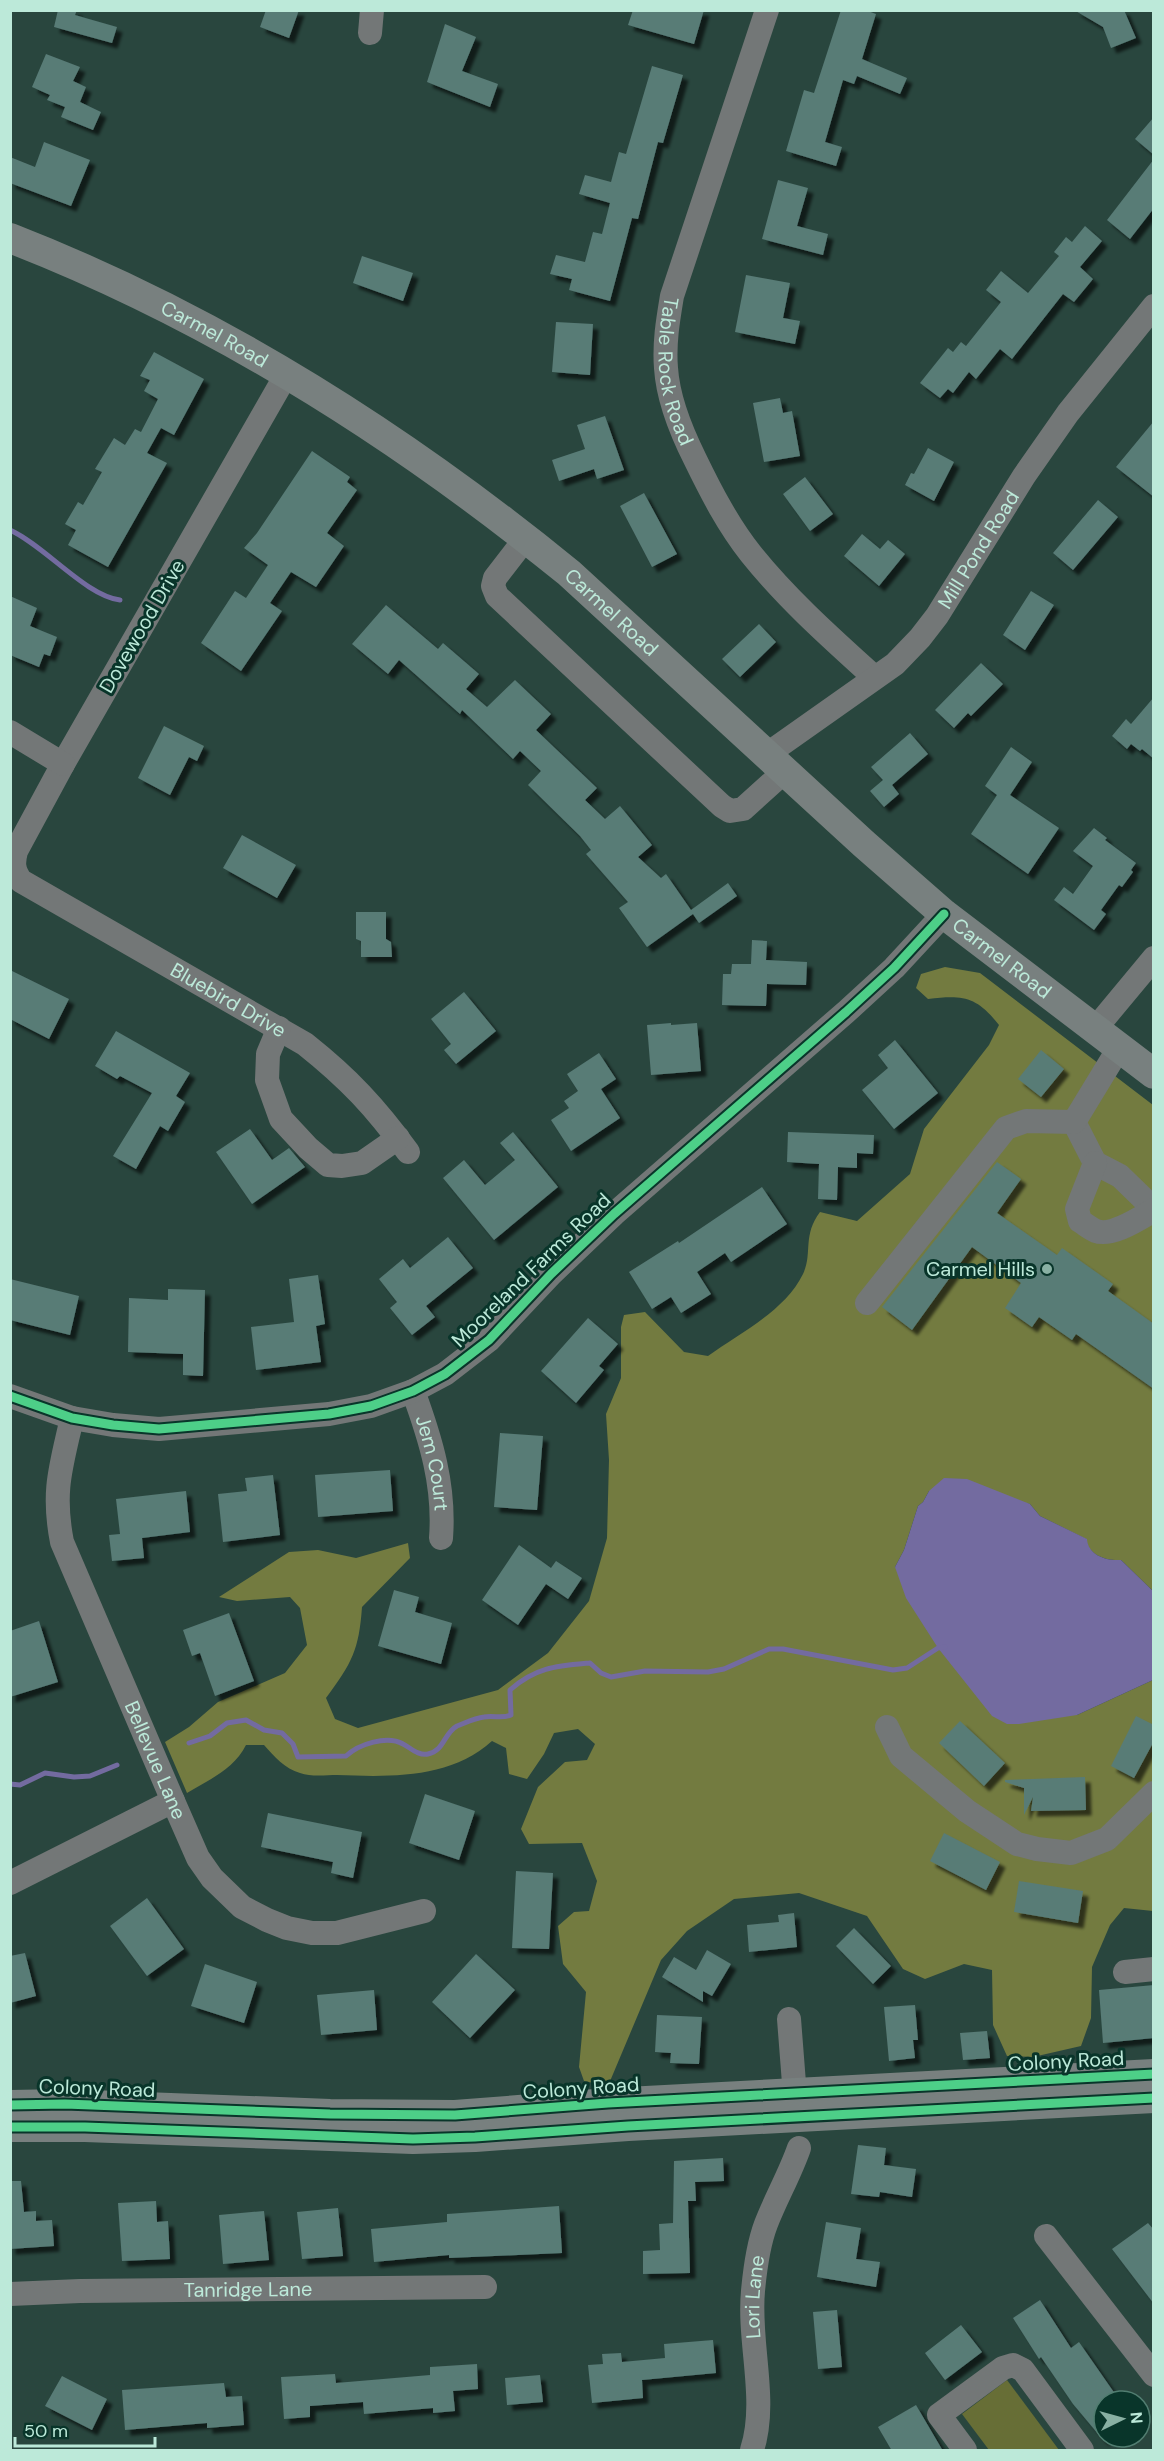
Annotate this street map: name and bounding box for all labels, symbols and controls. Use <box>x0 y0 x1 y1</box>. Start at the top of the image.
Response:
street label: Carmel Road <box>156 294 273 373</box>
street label: Table Rock Road <box>652 295 700 449</box>
street label: Mill Pond Road <box>932 485 1025 614</box>
street label: Dovewood Drive <box>93 555 191 697</box>
street label: Carmel Road <box>559 562 664 662</box>
street label: Carmel Road <box>947 912 1057 1004</box>
street label: Bluebird Drive <box>166 957 291 1043</box>
street label: Mooreland Farms Road <box>446 1187 616 1353</box>
place label: Carmel Hills <box>926 1256 1035 1282</box>
marker: Carmel Hills <box>1040 1262 1054 1276</box>
street label: Jem Court <box>409 1412 455 1512</box>
street label: Bellevue Lane <box>119 1697 192 1823</box>
street label: Colony Road <box>1007 2045 1125 2077</box>
street label: Colony Road <box>522 2071 640 2105</box>
street label: Colony Road <box>38 2073 156 2103</box>
street label: Lori Lane <box>739 2253 770 2340</box>
street label: Tanridge Lane <box>183 2276 312 2303</box>
north arrow <box>1092 2389 1152 2449</box>
scale bar <box>15 2410 154 2448</box>
text: N <box>1125 2411 1147 2424</box>
text: 50 m <box>24 2419 68 2443</box>

